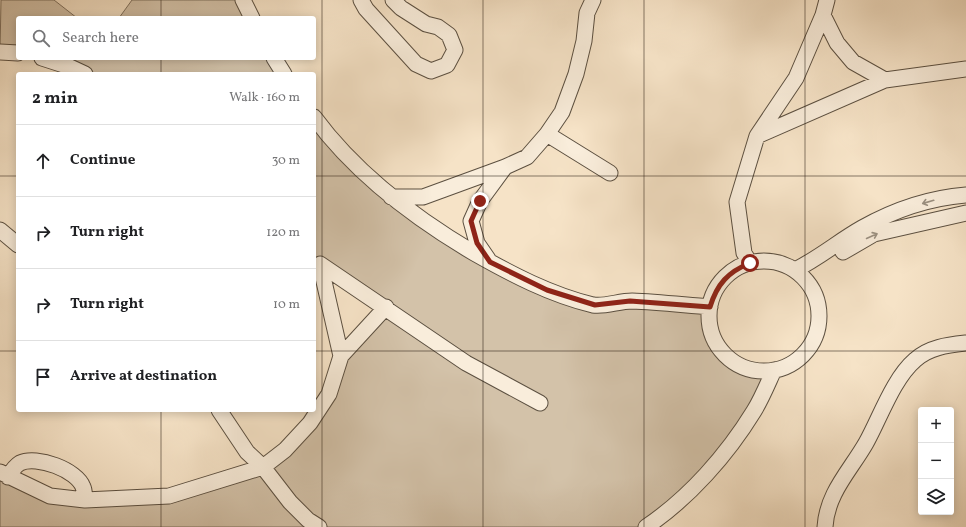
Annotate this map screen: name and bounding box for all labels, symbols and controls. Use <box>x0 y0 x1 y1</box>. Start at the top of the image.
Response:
search box <box>16 16 316 60</box>
icon: search <box>30 27 52 49</box>
text: Search here <box>62 28 139 49</box>
text: 2 min <box>32 87 78 110</box>
text: Walk · 160 m <box>229 89 300 107</box>
icon: ahead <box>32 150 54 172</box>
text: Continue <box>70 150 135 171</box>
text: 30 m <box>272 152 300 170</box>
route end <box>471 192 489 210</box>
one-way arrow <box>921 199 934 206</box>
icon: right <box>32 222 54 244</box>
text: Turn right <box>70 222 144 243</box>
text: 120 m <box>266 224 300 242</box>
one-way arrow <box>866 232 878 239</box>
route start <box>741 254 759 272</box>
icon: right <box>32 294 54 316</box>
text: Turn right <box>70 294 144 315</box>
text: 10 m <box>273 296 300 314</box>
icon: arrive <box>32 366 54 388</box>
text: Arrive at destination <box>70 366 217 387</box>
map controls <box>918 407 954 515</box>
button: + <box>918 407 954 443</box>
button: − <box>918 443 954 479</box>
button: layers <box>918 479 954 515</box>

